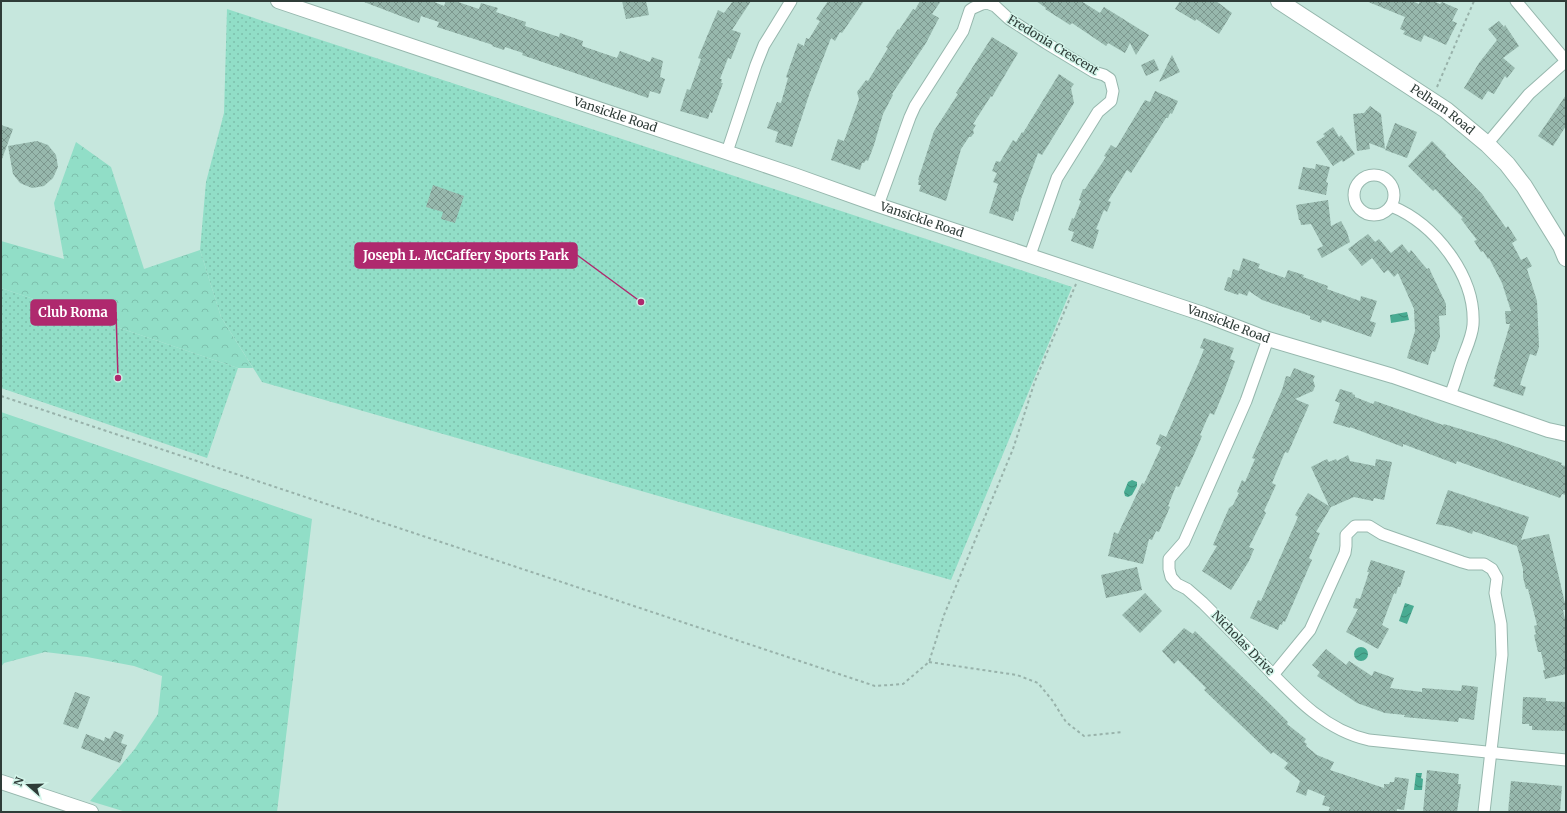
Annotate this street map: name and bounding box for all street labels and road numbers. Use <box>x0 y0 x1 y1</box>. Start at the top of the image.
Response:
street label: Fredonia Crescent <box>1005 11 1102 78</box>
street label: Pelham Road <box>1408 81 1478 137</box>
street label: Vansickle Road <box>571 93 659 135</box>
street label: Vansickle Road <box>877 198 966 240</box>
street label: Vansickle Road <box>1185 301 1272 346</box>
street label: Nicholas Drive <box>1209 607 1278 678</box>

